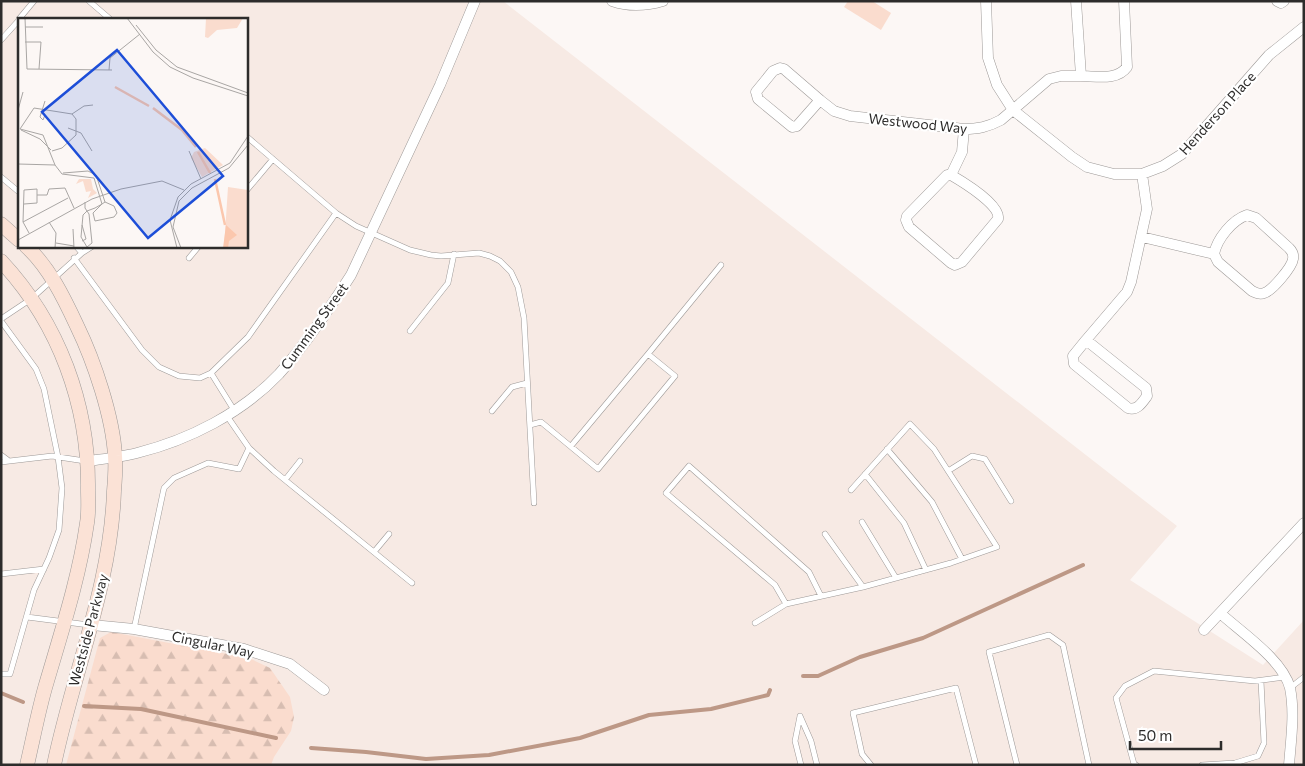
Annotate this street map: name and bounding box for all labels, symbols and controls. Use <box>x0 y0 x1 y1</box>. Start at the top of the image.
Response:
inset map <box>18 18 248 248</box>
street label: Henderson Place <box>1175 68 1259 158</box>
street label: Westwood Way <box>868 109 968 137</box>
street label: Cumming Street <box>277 279 351 373</box>
street label: Westside Parkway <box>65 572 111 688</box>
street label: Cingular Way <box>170 627 256 661</box>
scale bar <box>1130 718 1221 750</box>
text: 50 m <box>1138 726 1172 744</box>

